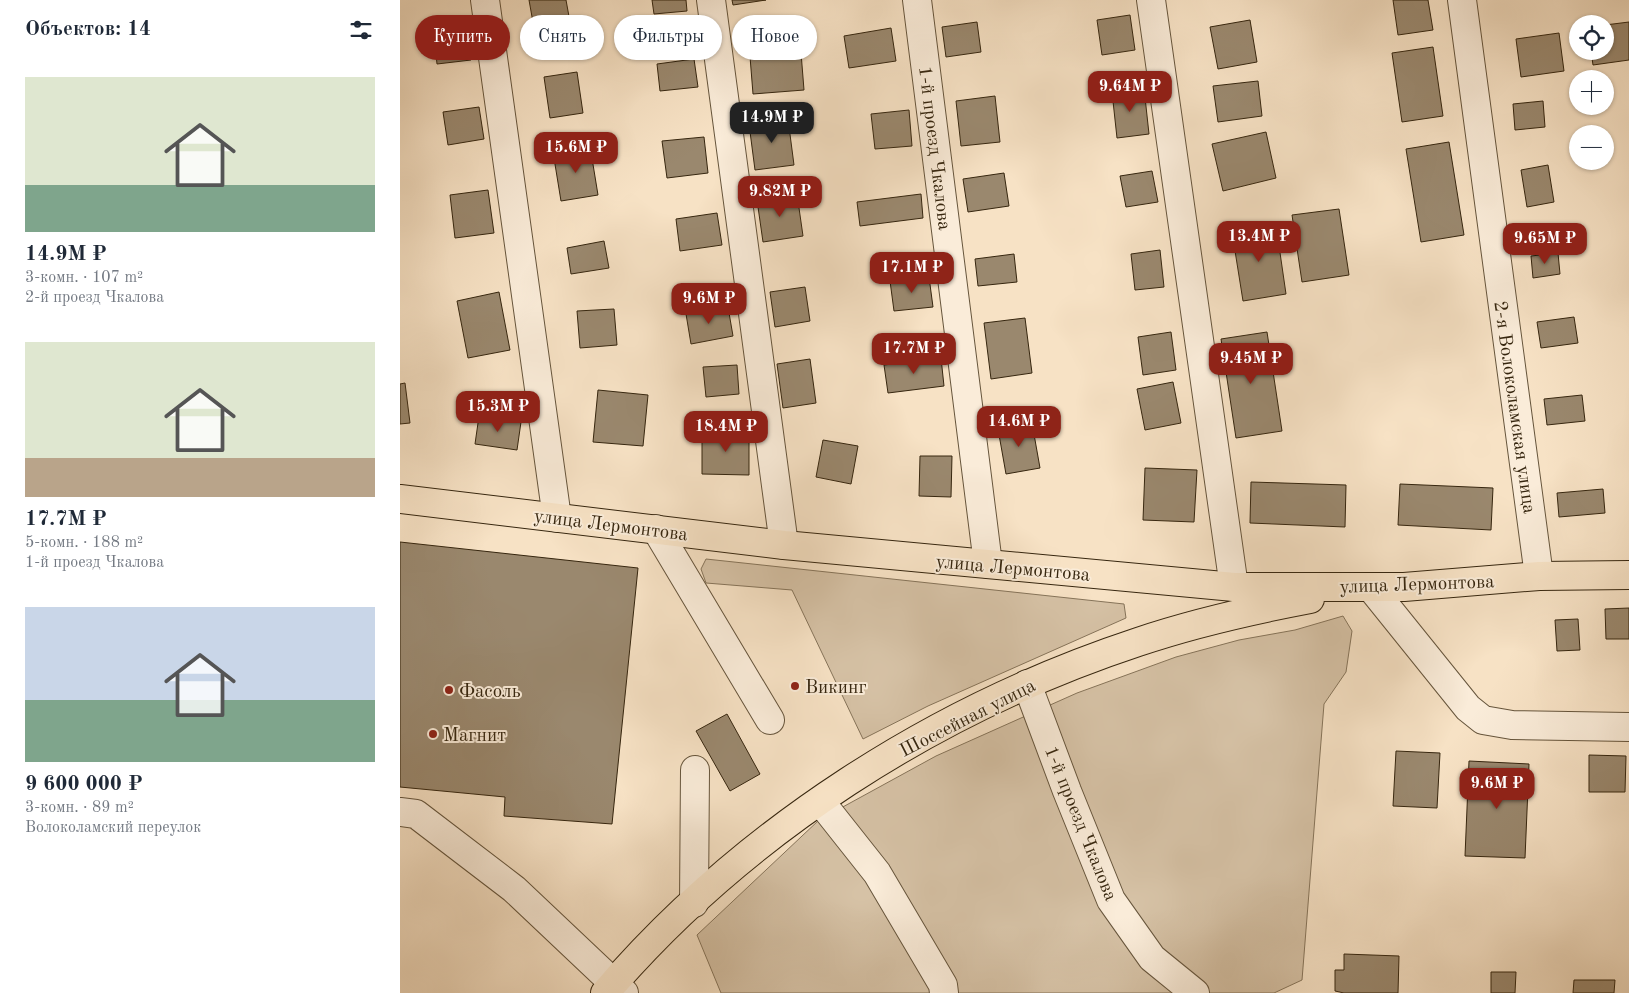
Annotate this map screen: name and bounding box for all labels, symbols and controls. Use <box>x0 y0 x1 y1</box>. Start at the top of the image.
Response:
chip: Купить <box>415 15 510 60</box>
chip: Снять <box>520 15 604 60</box>
chip: Фильтры <box>614 15 722 60</box>
chip: Новое <box>732 15 817 60</box>
map controls <box>1569 15 1614 170</box>
button: locate <box>1569 15 1614 60</box>
icon: filters <box>347 16 375 44</box>
text: Объектов: 14 <box>25 19 151 40</box>
street label: 1-й проезд Чкалова <box>914 65 953 232</box>
pin: 9.64M ₽ <box>1084 70 1176 113</box>
button: + <box>1569 70 1614 115</box>
text: 9.64M ₽ <box>1099 79 1161 95</box>
pin: 14.9M ₽ <box>726 102 818 144</box>
icon: home <box>155 110 245 200</box>
text: 14.9M ₽ <box>741 110 803 126</box>
button: − <box>1569 125 1614 170</box>
pin: 15.6M ₽ <box>530 132 622 174</box>
text: 15.6M ₽ <box>545 140 607 156</box>
pin: 9.82M ₽ <box>734 176 826 218</box>
text: 9.82M ₽ <box>749 184 811 200</box>
pin: 13.4M ₽ <box>1213 220 1305 263</box>
pin: 9.65M ₽ <box>1499 222 1591 265</box>
text: 13.4M ₽ <box>1228 229 1290 245</box>
text: 9.65M ₽ <box>1514 231 1576 247</box>
text: 14.9M ₽ <box>25 244 107 265</box>
pin: 17.1M ₽ <box>866 252 958 294</box>
text: 17.1M ₽ <box>881 260 943 276</box>
text: 3-комн. · 107 m² <box>25 270 143 286</box>
pin: 9.6M ₽ <box>668 282 750 325</box>
text: 2-й проезд Чкалова <box>25 290 164 306</box>
text: 9.6M ₽ <box>683 291 736 307</box>
street label: 2-я Волоколамская улица <box>1489 300 1538 516</box>
pin: 17.7M ₽ <box>868 332 960 375</box>
text: 17.7M ₽ <box>883 341 945 357</box>
pin: 9.45M ₽ <box>1205 342 1297 385</box>
text: 9.45M ₽ <box>1220 351 1282 367</box>
icon: home <box>155 375 245 465</box>
pin: 15.3M ₽ <box>452 390 544 433</box>
text: 15.3M ₽ <box>467 399 529 415</box>
pin: 14.6M ₽ <box>973 406 1065 448</box>
pin: 18.4M ₽ <box>680 410 772 453</box>
text: 14.6M ₽ <box>988 414 1050 430</box>
text: 18.4M ₽ <box>695 419 757 435</box>
street label: улица Лермонтова <box>533 508 689 545</box>
text: 17.7M ₽ <box>25 509 107 530</box>
text: 5-комн. · 188 m² <box>25 535 143 551</box>
street label: улица Лермонтова <box>935 553 1091 586</box>
text: 1-й проезд Чкалова <box>25 555 164 571</box>
street label: улица Лермонтова <box>1339 573 1495 598</box>
icon: home <box>155 640 245 730</box>
street label: Шоссейная улица <box>897 677 1040 762</box>
place label: Викинг <box>805 679 867 698</box>
marker: Викинг <box>789 680 801 692</box>
place label: Фасоль <box>459 683 521 702</box>
marker: Фасоль <box>443 684 455 696</box>
place label: Магнит <box>443 727 506 746</box>
marker: Магнит <box>427 728 439 740</box>
street label: 1-й проезд Чкалова <box>1040 744 1120 905</box>
pin: 9.6M ₽ <box>1456 768 1538 810</box>
text: 9 600 000 ₽ <box>25 774 143 795</box>
text: 9.6M ₽ <box>1471 776 1524 792</box>
text: 3-комн. · 89 m² <box>25 800 134 816</box>
text: Волоколамский переулок <box>25 820 201 836</box>

